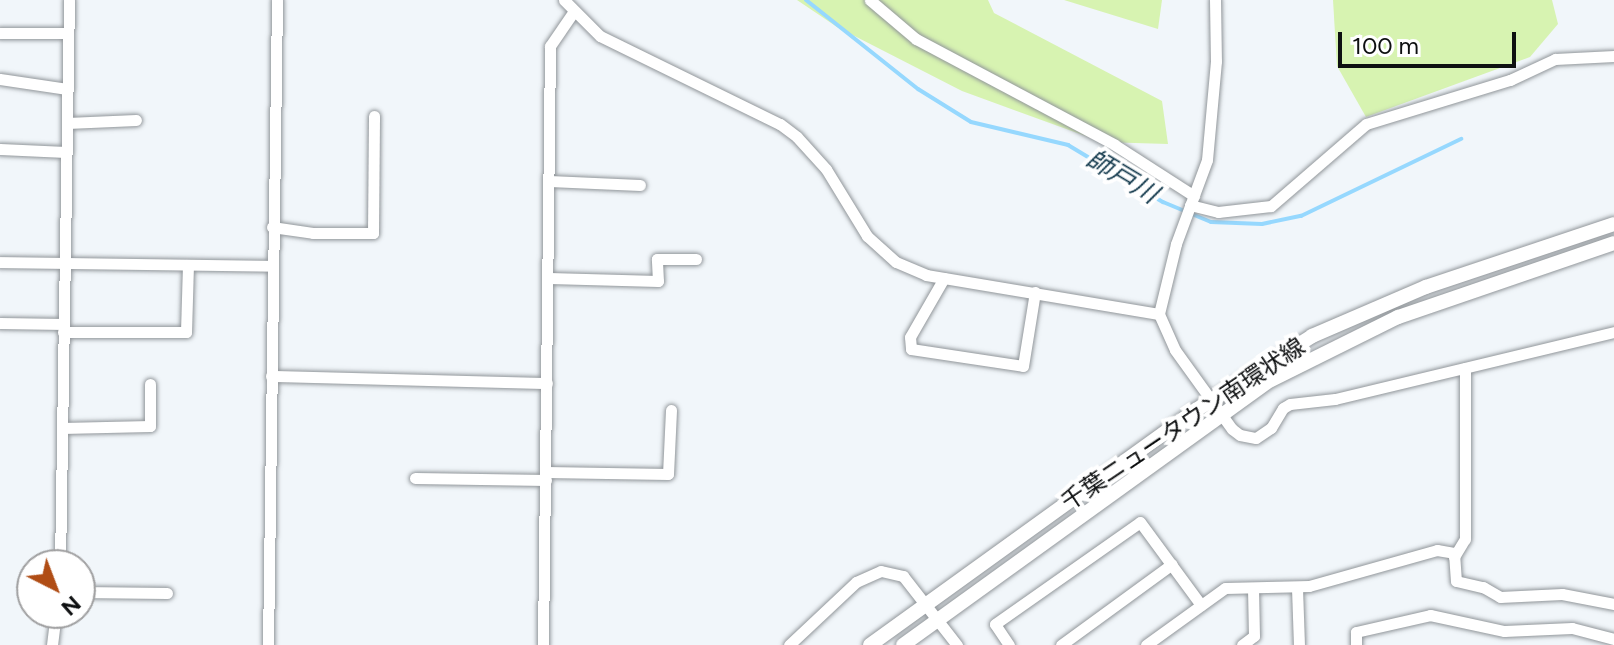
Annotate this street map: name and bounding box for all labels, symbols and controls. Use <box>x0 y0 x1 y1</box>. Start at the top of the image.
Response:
scale bar <box>1342 16 1520 66</box>
text: 100 m <box>1352 31 1419 60</box>
water label: 師戸川 <box>1081 144 1163 210</box>
street label: 千葉ニュータウン南環状線 <box>1056 332 1310 516</box>
north arrow <box>16 549 96 629</box>
text: N <box>56 590 86 621</box>

